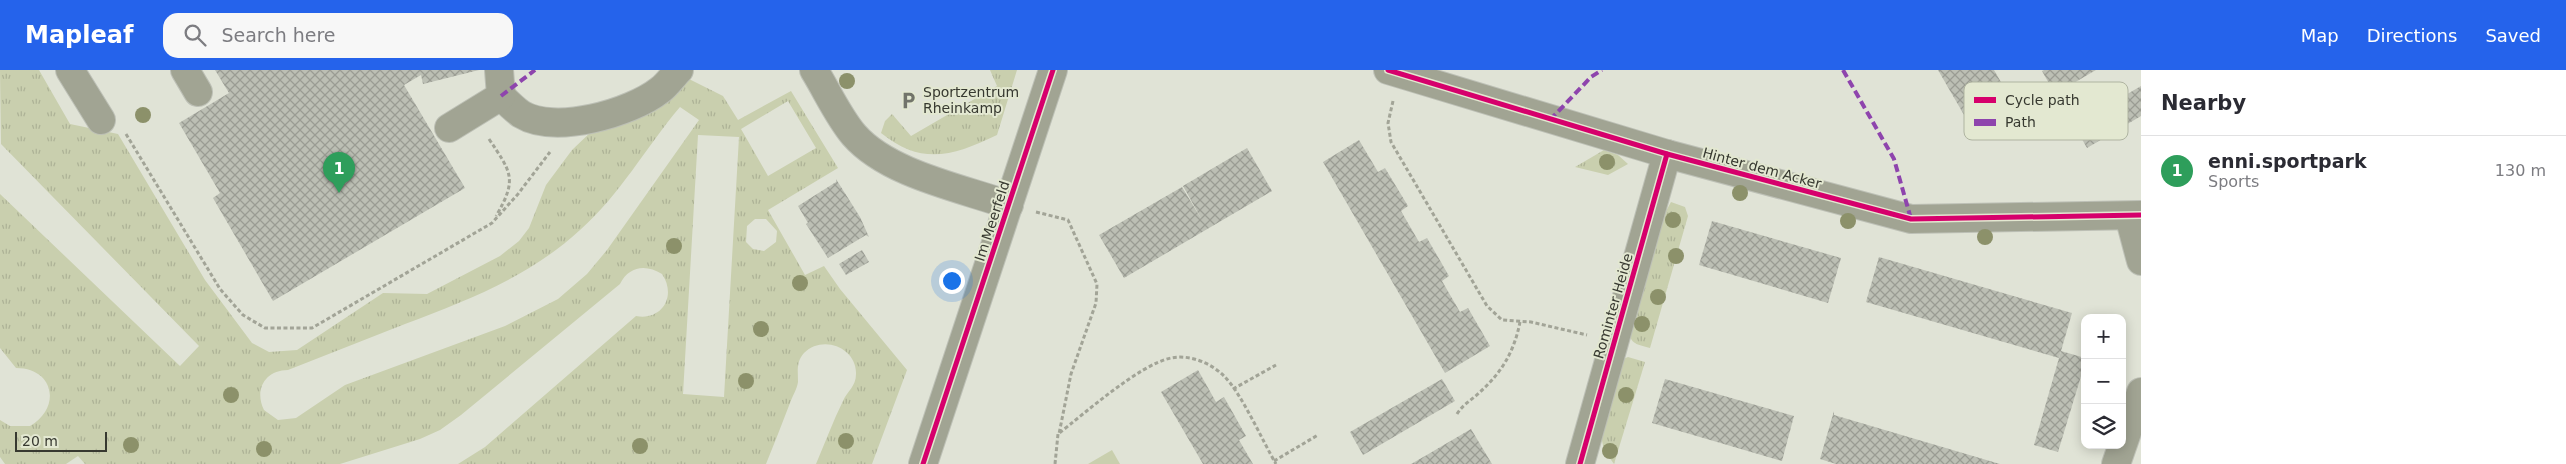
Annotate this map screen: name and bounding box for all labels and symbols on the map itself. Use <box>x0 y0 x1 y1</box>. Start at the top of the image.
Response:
legend <box>1964 82 2128 140</box>
place label: Sportzentrum Rheinkamp <box>923 84 1019 116</box>
parking icon: Sportzentrum Rheinkamp <box>899 90 919 110</box>
text: Cycle path <box>2005 92 2080 108</box>
text: Path <box>2005 114 2036 130</box>
street label: Hinter dem Acker <box>1701 144 1823 192</box>
pin: 1 <box>323 152 355 193</box>
street label: Im Meerfeld <box>971 179 1013 263</box>
street label: Rominter Heide <box>1590 251 1636 361</box>
your location <box>939 268 965 294</box>
scale bar <box>15 429 108 452</box>

